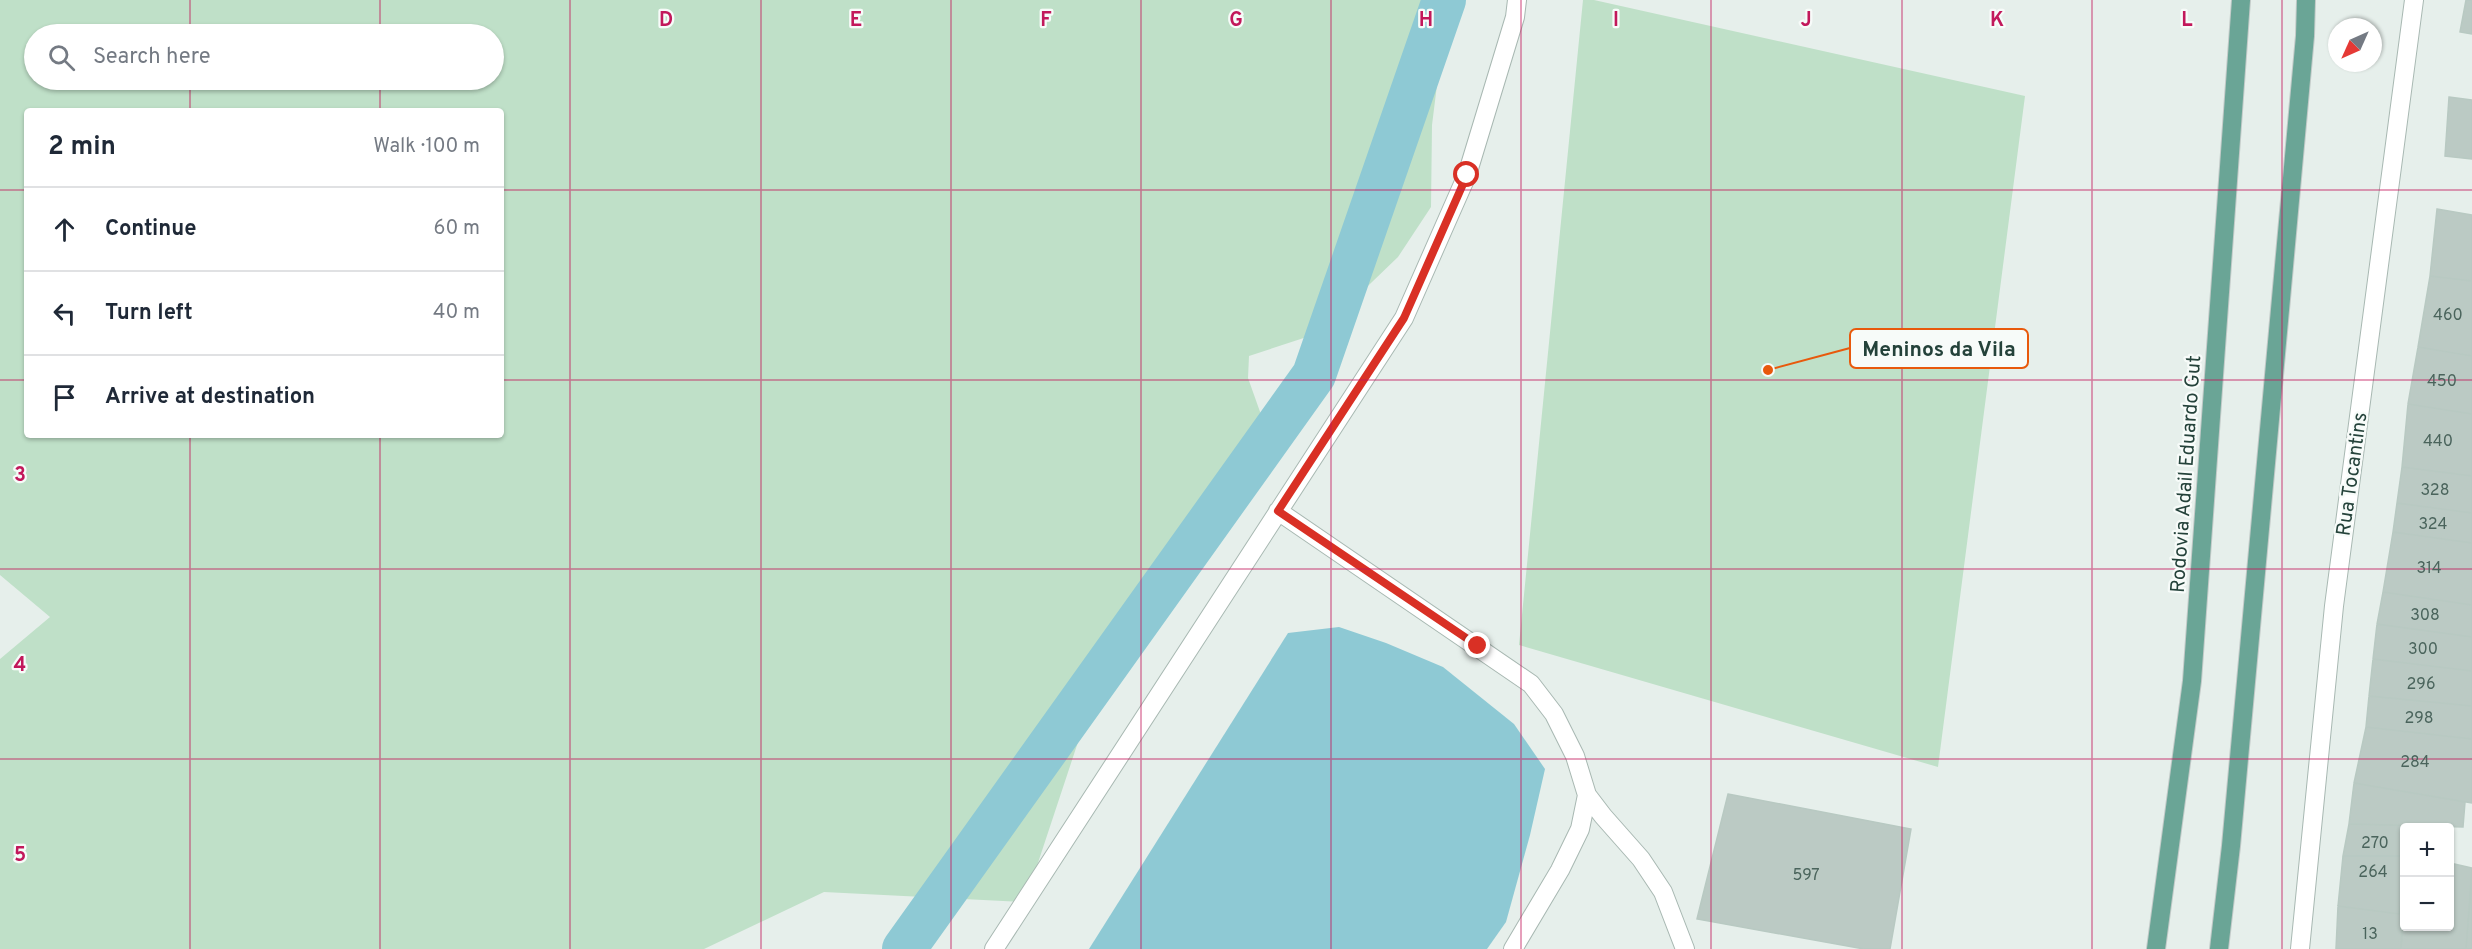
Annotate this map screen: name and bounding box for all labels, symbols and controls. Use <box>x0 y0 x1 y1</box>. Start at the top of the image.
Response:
text: D <box>659 8 673 34</box>
text: E <box>850 8 862 34</box>
text: F <box>1040 8 1052 34</box>
text: G <box>1229 8 1243 34</box>
text: H <box>1419 8 1433 34</box>
text: I <box>1613 8 1619 34</box>
text: J <box>1800 8 1812 34</box>
text: K <box>1990 8 2004 34</box>
text: L <box>2181 8 2193 34</box>
north arrow <box>2328 18 2382 72</box>
search box <box>24 24 504 90</box>
icon: search <box>45 41 78 74</box>
text: Search here <box>93 44 211 71</box>
text: 2 min <box>48 131 116 164</box>
text: Walk · 100 m <box>373 134 480 160</box>
route start <box>1453 161 1479 187</box>
icon: ahead <box>48 213 81 246</box>
text: Continue <box>105 216 196 243</box>
text: 60 m <box>434 216 480 242</box>
icon: left <box>48 297 81 330</box>
text: Turn left <box>105 300 193 327</box>
text: 40 m <box>433 300 480 326</box>
house number: 460 <box>2433 306 2463 326</box>
callout: Meninos da Vila <box>1850 329 2028 368</box>
text: Meninos da Vila <box>1862 337 2016 364</box>
street label: Rodovia Adail Eduardo Gut <box>2166 354 2208 594</box>
house number: 450 <box>2427 372 2457 392</box>
icon: arrive <box>48 381 81 414</box>
text: Arrive at destination <box>105 384 315 411</box>
street label: Rua Tocantins <box>2331 411 2375 538</box>
house number: 440 <box>2423 432 2453 452</box>
text: 3 <box>14 463 26 489</box>
house number: 328 <box>2421 481 2449 501</box>
house number: 324 <box>2419 515 2447 535</box>
house number: 314 <box>2416 559 2442 579</box>
house number: 308 <box>2410 606 2440 626</box>
route end <box>1464 632 1490 658</box>
house number: 300 <box>2408 640 2438 660</box>
text: 4 <box>14 653 26 679</box>
house number: 296 <box>2407 675 2435 695</box>
house number: 298 <box>2404 709 2434 729</box>
house number: 284 <box>2400 753 2430 773</box>
map controls <box>2400 823 2454 931</box>
button: + <box>2400 823 2454 877</box>
house number: 270 <box>2361 834 2389 854</box>
text: 5 <box>14 843 26 869</box>
house number: 264 <box>2358 863 2388 883</box>
house number: 597 <box>1792 866 1820 886</box>
button: − <box>2400 877 2454 931</box>
house number: 13 <box>2362 925 2378 945</box>

